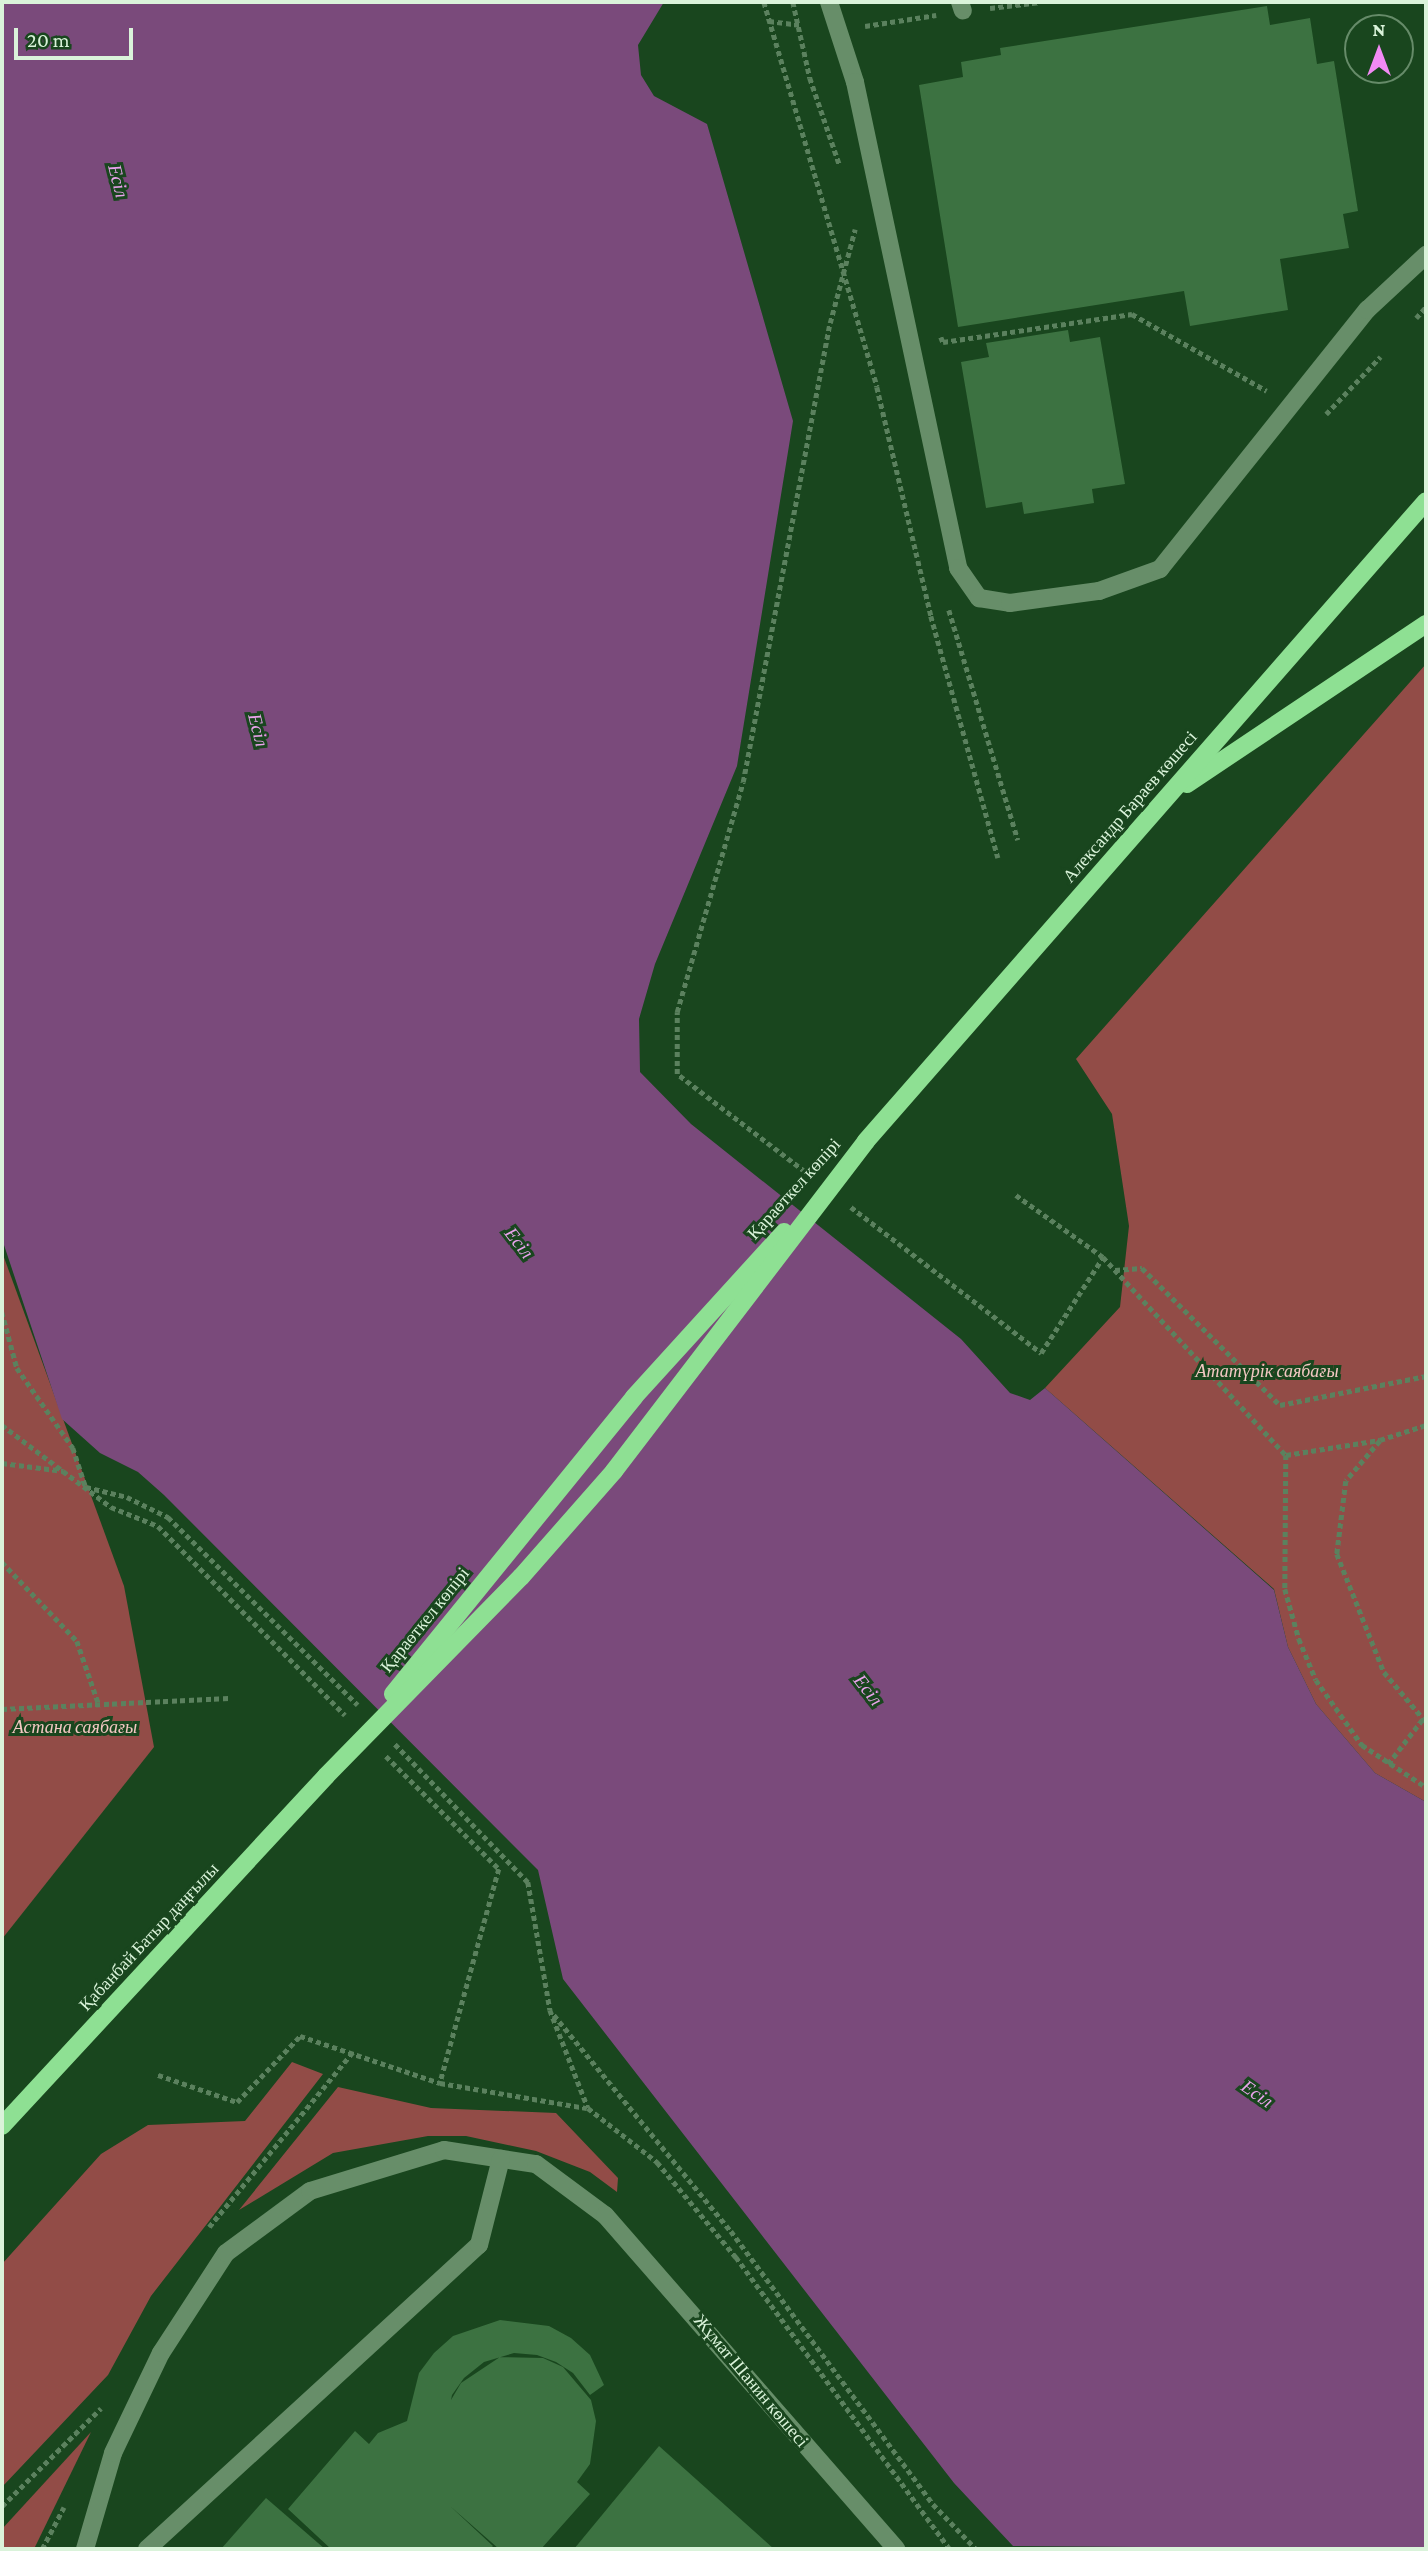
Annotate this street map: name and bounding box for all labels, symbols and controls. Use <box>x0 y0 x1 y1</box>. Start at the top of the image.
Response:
scale bar <box>18 14 136 58</box>
north arrow <box>1344 14 1414 84</box>
text: N <box>1373 19 1385 40</box>
text: 20 m <box>27 28 70 52</box>
water label: Есіл <box>103 162 133 200</box>
water label: Есіл <box>243 711 273 749</box>
street label: Александр Бараев көшесі <box>1058 727 1202 887</box>
street label: Қараөткел көпірі <box>743 1134 845 1244</box>
water label: Есіл <box>500 1223 538 1263</box>
park label: Ататүрік саябағы <box>1195 1360 1339 1382</box>
street label: Қараөткел көпірі <box>376 1563 474 1677</box>
water label: Есіл <box>849 1670 887 1710</box>
park label: Астана саябағы <box>13 1716 137 1738</box>
street label: Қабанбай Батыр даңғылы <box>75 1859 223 2015</box>
water label: Есіл <box>1237 2075 1277 2113</box>
street label: Жұмат Шанин көшесі <box>689 2310 813 2452</box>

